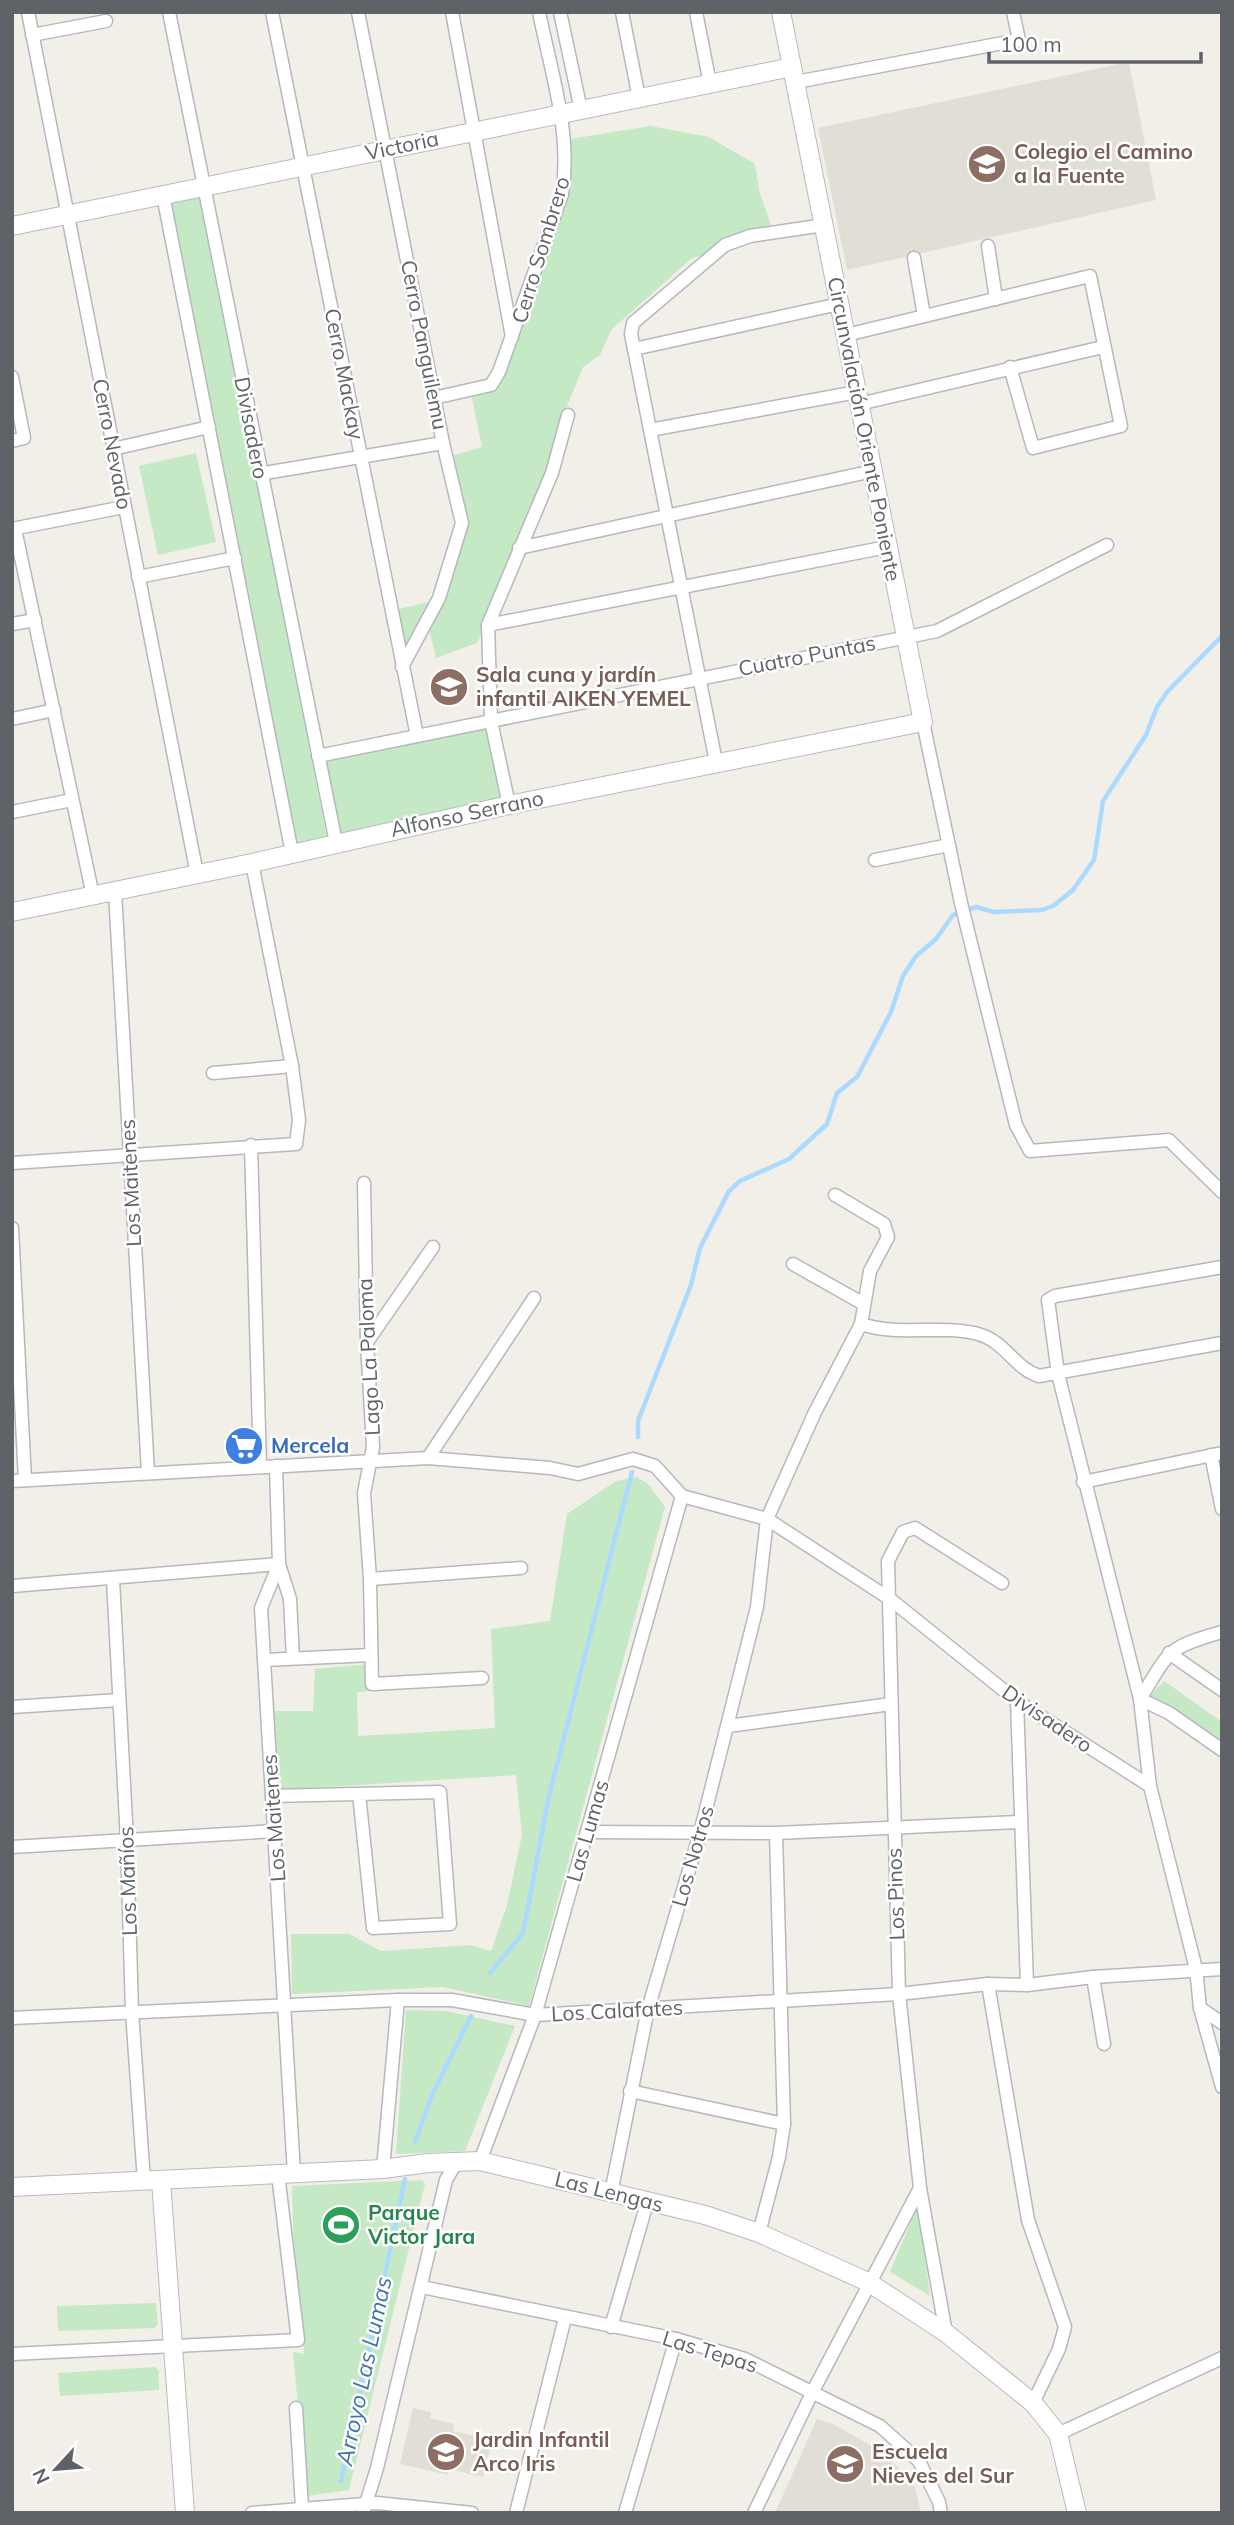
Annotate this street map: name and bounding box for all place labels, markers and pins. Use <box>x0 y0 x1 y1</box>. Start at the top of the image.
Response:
place label: Colegio el Camino a la Fuente <box>1014 138 1193 188</box>
school or university icon: Colegio el Camino a la Fuente <box>966 143 1008 185</box>
place label: Sala cuna y jardín infantil AIKEN YEMEL <box>476 661 691 711</box>
school or university icon: Sala cuna y jardín infantil AIKEN YEMEL <box>428 666 470 708</box>
supermarket icon: Mercela <box>223 1425 265 1467</box>
place label: Mercela <box>271 1432 349 1458</box>
place label: Parque Victor Jara <box>367 2199 475 2249</box>
sports icon: Parque Victor Jara <box>320 2204 362 2246</box>
place label: Jardin Infantil Arco Iris <box>473 2426 609 2476</box>
school or university icon: Jardin Infantil Arco Iris <box>425 2431 467 2473</box>
place label: Escuela Nieves del Sur <box>872 2438 1014 2488</box>
school or university icon: Escuela Nieves del Sur <box>824 2443 866 2485</box>

